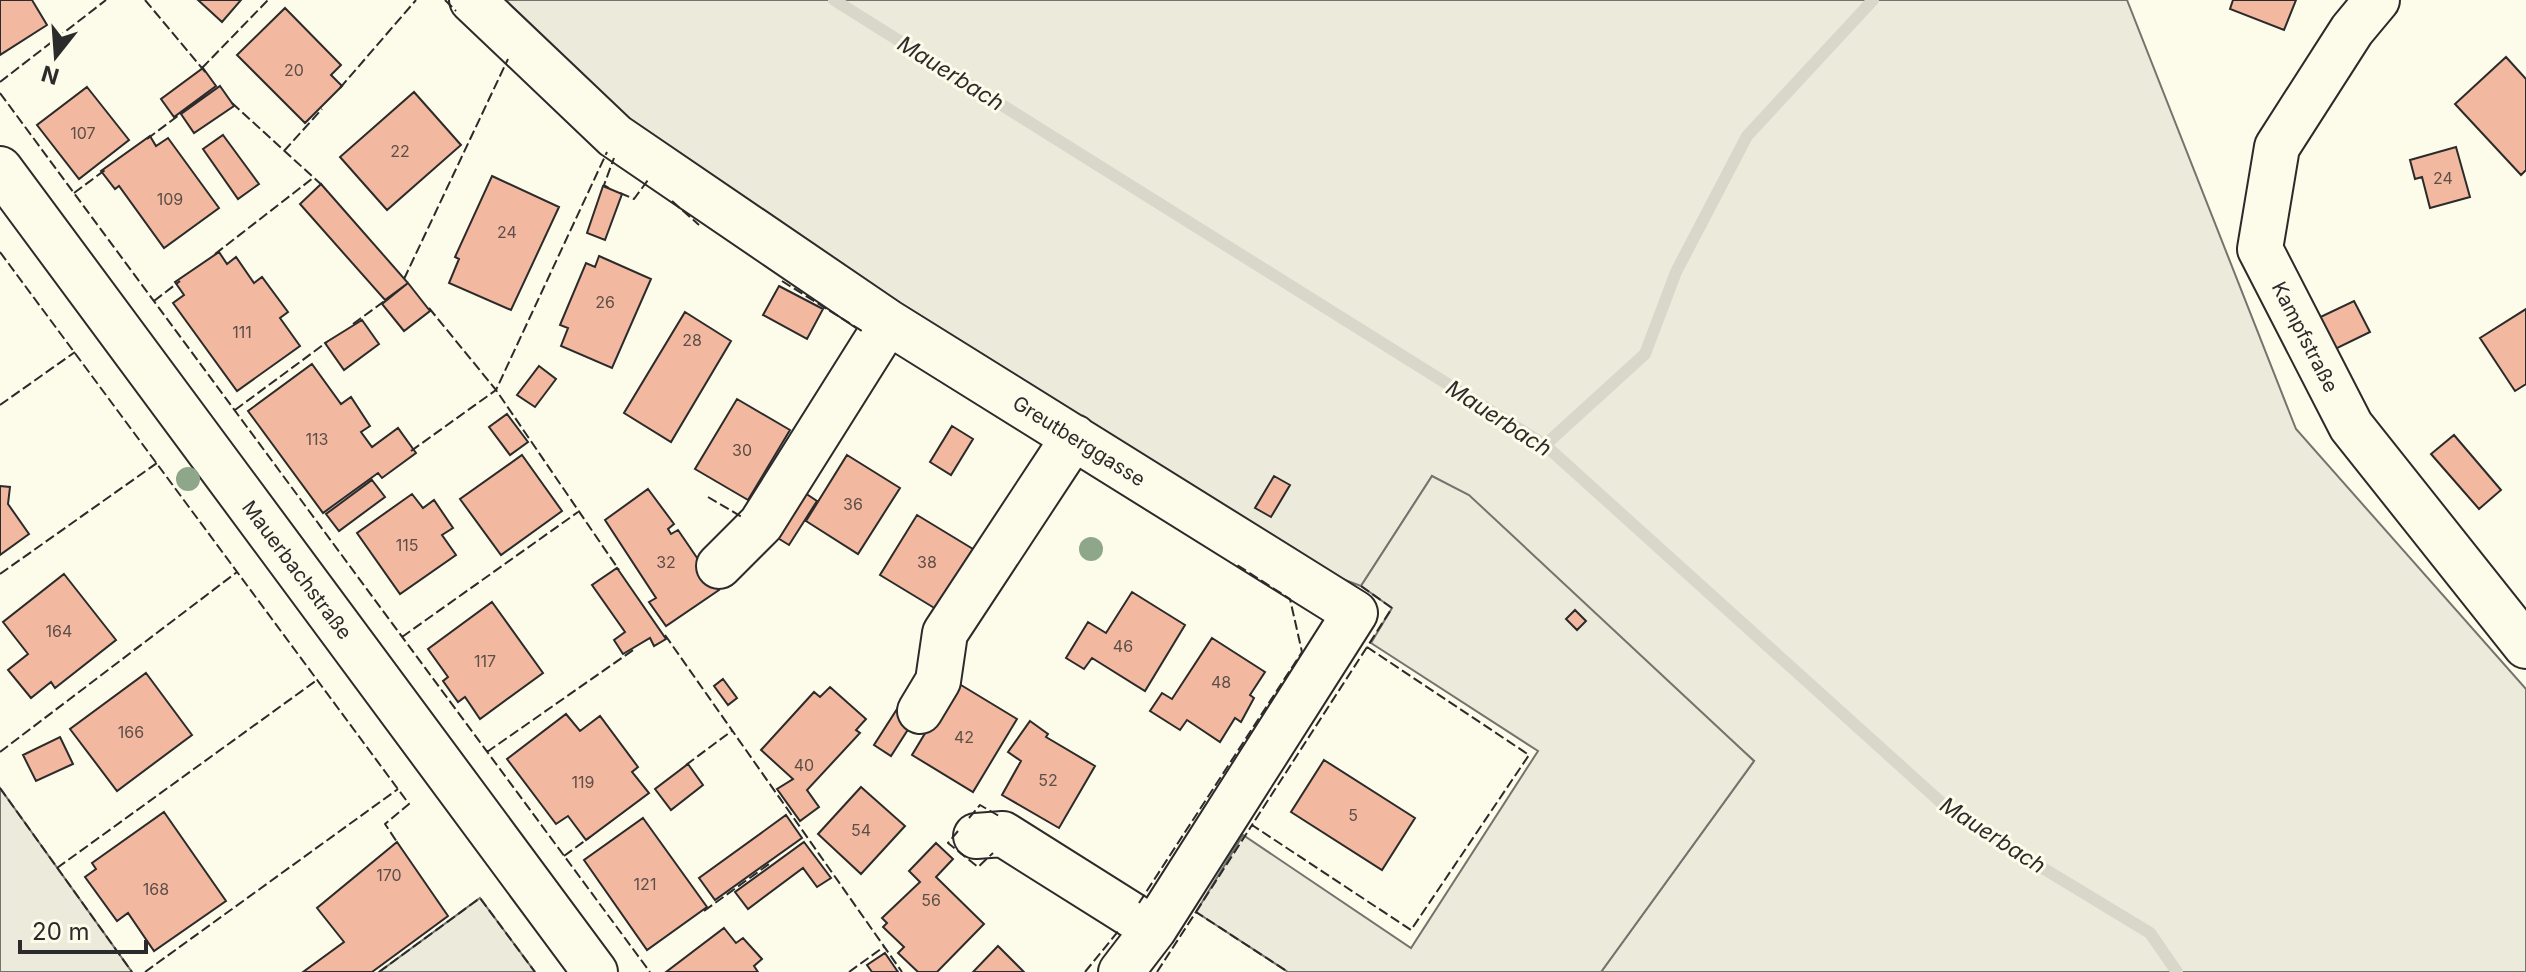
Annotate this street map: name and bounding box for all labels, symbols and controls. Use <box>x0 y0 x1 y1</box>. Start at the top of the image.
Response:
north arrow <box>16 16 96 96</box>
water label: Mauerbach <box>893 30 1009 116</box>
text: N <box>38 60 62 90</box>
house number: 20 <box>284 60 304 80</box>
house number: 107 <box>70 123 96 143</box>
house number: 22 <box>390 141 410 161</box>
house number: 24 <box>2433 168 2453 188</box>
house number: 109 <box>157 189 183 209</box>
house number: 24 <box>497 222 517 242</box>
street label: Kampfstraße <box>2267 278 2343 396</box>
house number: 26 <box>595 292 615 312</box>
house number: 111 <box>232 322 252 342</box>
house number: 28 <box>682 330 702 350</box>
water label: Mauerbach <box>1441 374 1557 462</box>
street label: Greutberggasse <box>1008 391 1150 491</box>
house number: 113 <box>306 429 328 449</box>
house number: 30 <box>732 440 752 460</box>
house number: 36 <box>843 494 863 514</box>
street label: Mauerbachstraße <box>237 496 357 644</box>
house number: 115 <box>396 535 418 555</box>
house number: 32 <box>656 552 676 572</box>
house number: 38 <box>917 552 937 572</box>
house number: 164 <box>46 621 72 641</box>
house number: 46 <box>1113 636 1133 656</box>
house number: 117 <box>474 651 496 671</box>
house number: 48 <box>1211 672 1231 692</box>
house number: 166 <box>118 722 144 742</box>
house number: 42 <box>954 727 974 747</box>
house number: 40 <box>794 755 814 775</box>
house number: 52 <box>1038 770 1058 790</box>
house number: 119 <box>572 772 594 792</box>
water label: Mauerbach <box>1935 791 2051 879</box>
house number: 5 <box>1348 805 1358 825</box>
house number: 54 <box>851 820 871 840</box>
house number: 170 <box>376 865 402 885</box>
house number: 121 <box>634 874 656 894</box>
house number: 168 <box>143 879 169 899</box>
house number: 56 <box>921 890 941 910</box>
scale bar <box>20 904 146 954</box>
text: 20 m <box>32 917 90 946</box>

